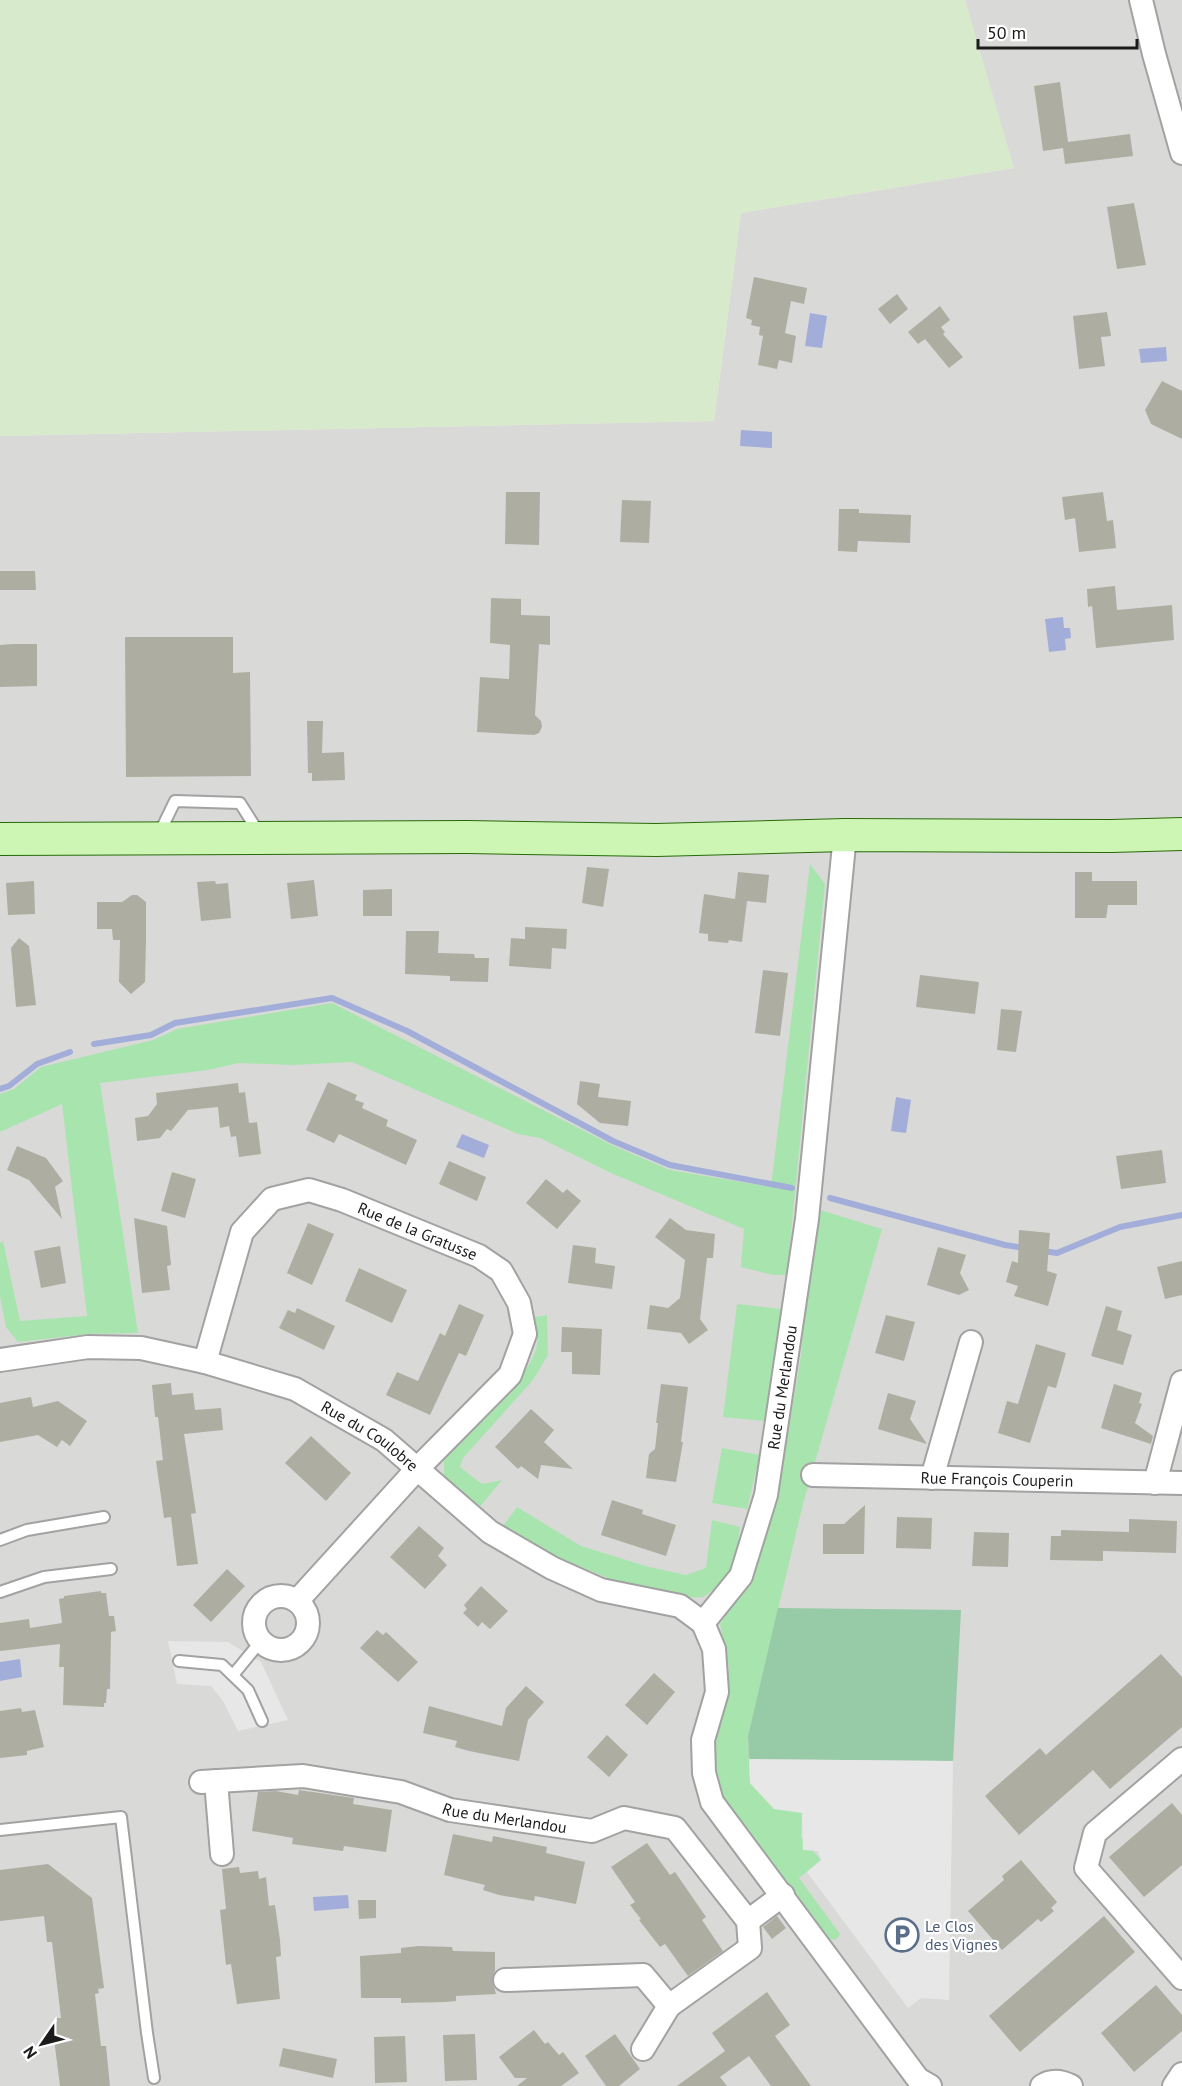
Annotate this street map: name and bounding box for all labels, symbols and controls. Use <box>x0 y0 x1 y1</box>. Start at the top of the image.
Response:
scale bar <box>978 12 1137 50</box>
text: 50 m <box>987 21 1026 44</box>
street label: Rue de la Gratusse <box>355 1198 480 1264</box>
street label: Rue du Merlandou <box>763 1324 801 1451</box>
street label: Rue du Coulobre <box>318 1396 423 1475</box>
street label: Rue François Couperin <box>920 1467 1074 1491</box>
street label: Rue du Merlandou <box>440 1798 568 1837</box>
place label: Le Clos des Vignes <box>925 1916 998 1954</box>
parking icon: Le Clos des Vignes <box>884 1917 920 1953</box>
north arrow <box>12 2014 72 2074</box>
text: N <box>19 2043 41 2063</box>

